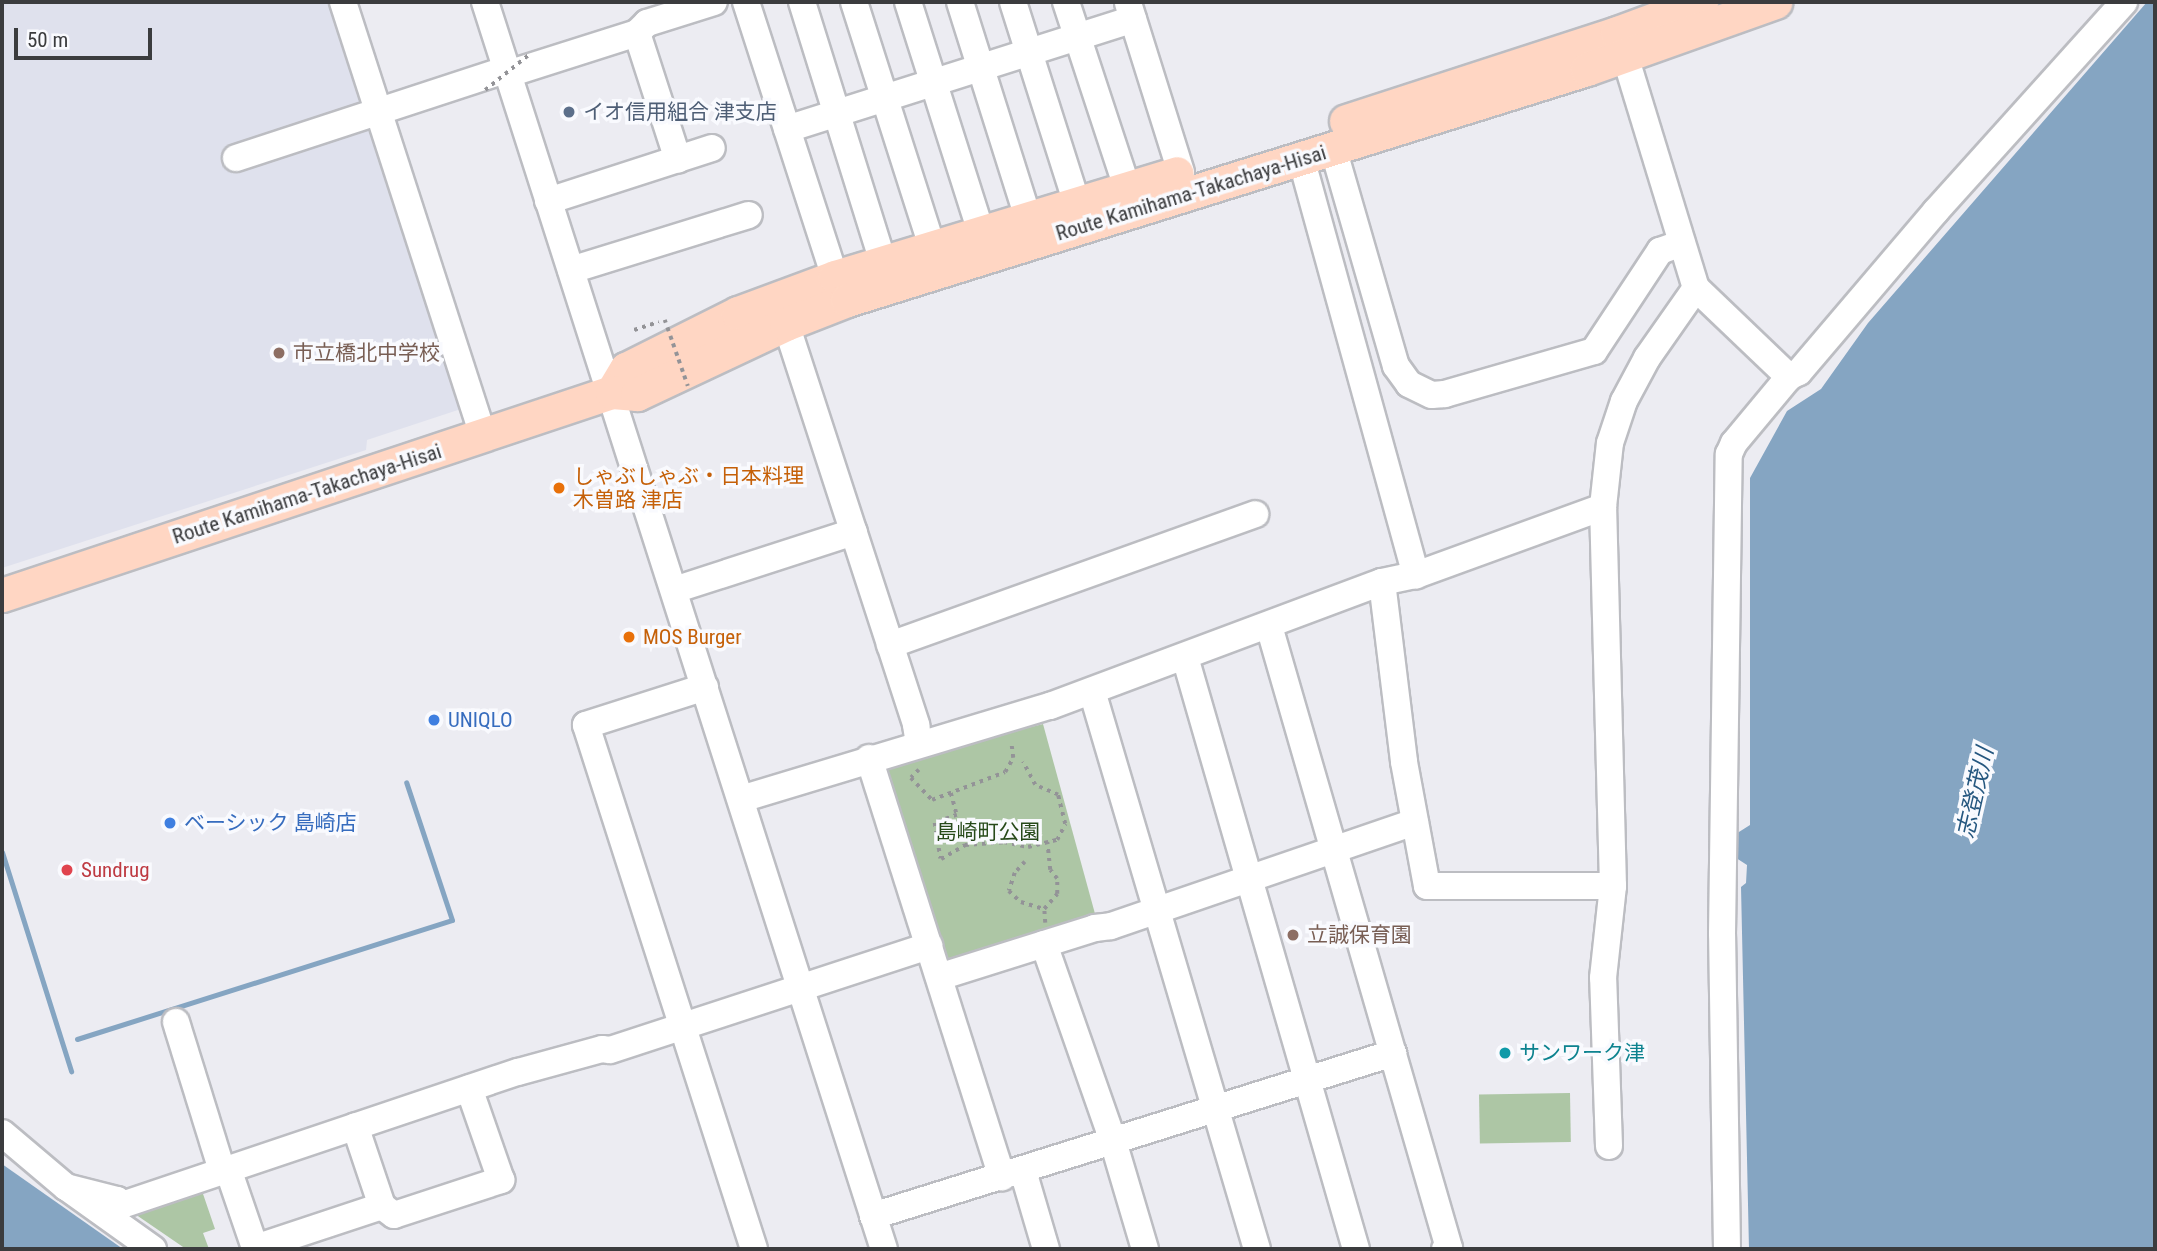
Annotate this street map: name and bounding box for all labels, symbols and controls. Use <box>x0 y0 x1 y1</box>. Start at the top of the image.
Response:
scale bar <box>18 14 156 58</box>
text: 50 m <box>27 28 68 52</box>
place label: イオ信用組合 津支店 <box>583 99 777 125</box>
marker: イオ信用組合 津支店 <box>561 104 577 120</box>
street label: Route Kamihama-Takachaya-Hisai <box>1053 140 1329 246</box>
place label: 市立橋北中学校 <box>293 340 440 366</box>
marker: 市立橋北中学校 <box>271 345 287 361</box>
street label: Route Kamihama-Takachaya-Hisai <box>169 439 445 549</box>
place label: しゃぶしゃぶ・日本料理 木曽路 津店 <box>573 463 804 513</box>
marker: しゃぶしゃぶ・日本料理 木曽路 津店 <box>551 480 567 496</box>
place label: MOS Burger <box>643 624 742 650</box>
marker: MOS Burger <box>621 629 637 645</box>
place label: UNIQLO <box>448 707 513 733</box>
marker: UNIQLO <box>426 712 442 728</box>
water label: 志登茂川 <box>1952 745 2000 841</box>
place label: ベーシック 島崎店 <box>184 810 357 836</box>
marker: ベーシック 島崎店 <box>162 815 178 831</box>
park label: 島崎町公園 <box>936 819 1040 845</box>
place label: Sundrug <box>81 857 150 883</box>
marker: Sundrug <box>59 862 75 878</box>
place label: 立誠保育園 <box>1307 922 1412 948</box>
marker: 立誠保育園 <box>1285 927 1301 943</box>
place label: サンワーク津 <box>1519 1040 1645 1066</box>
marker: サンワーク津 <box>1497 1045 1513 1061</box>

